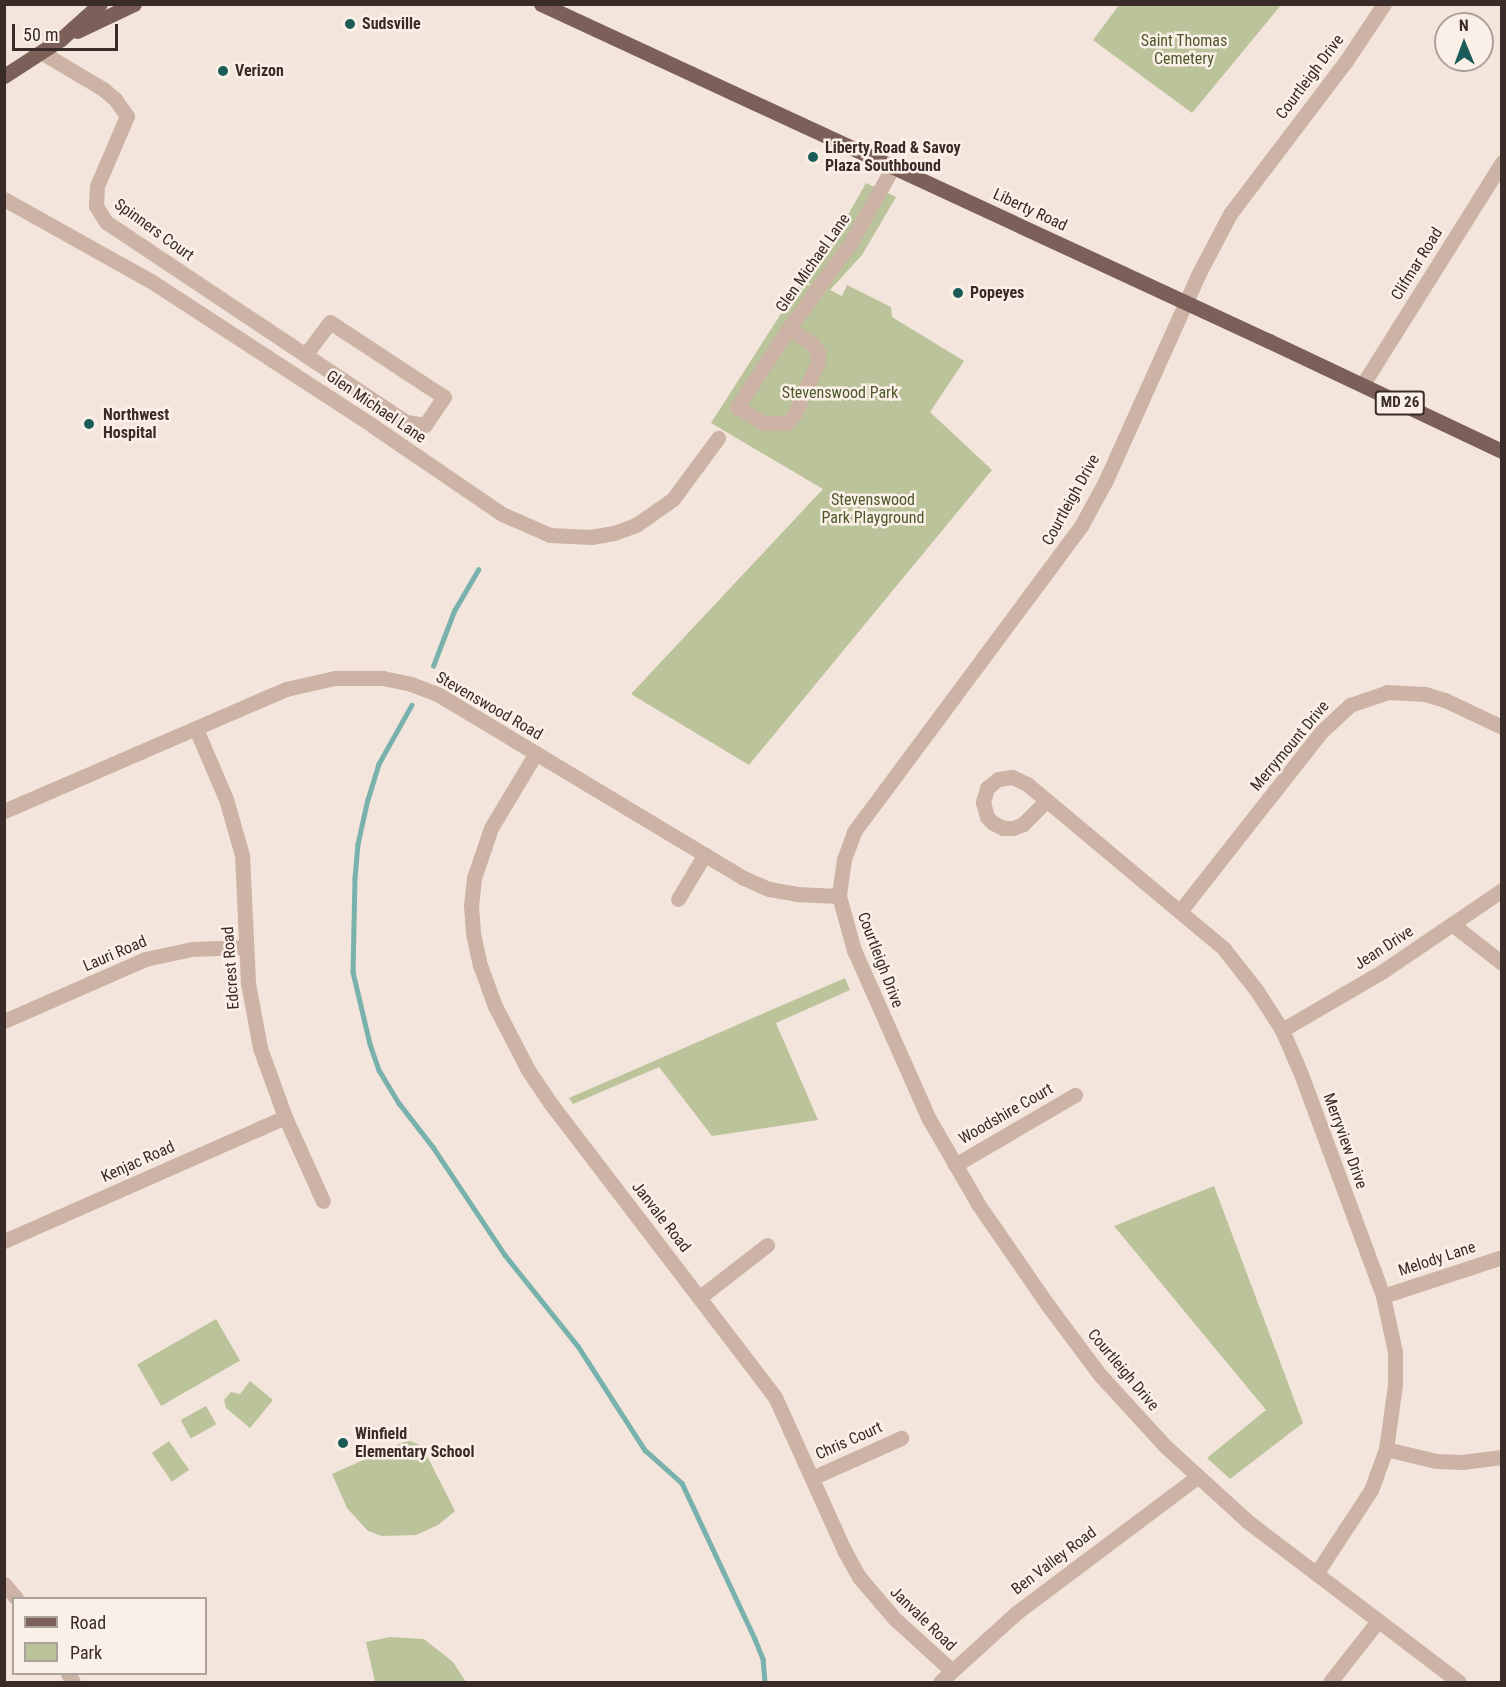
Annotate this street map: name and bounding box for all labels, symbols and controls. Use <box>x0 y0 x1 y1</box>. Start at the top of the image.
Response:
scale bar <box>15 12 122 50</box>
north arrow <box>1434 12 1494 72</box>
place label: Sudsville <box>362 14 421 34</box>
text: N <box>1459 16 1469 35</box>
marker: Sudsville <box>343 17 357 31</box>
text: 50 m <box>23 24 58 45</box>
park label: Saint Thomas Cemetery <box>1141 31 1227 69</box>
street label: Courtleigh Drive <box>1272 31 1348 123</box>
place label: Verizon <box>235 61 284 81</box>
marker: Verizon <box>216 64 230 78</box>
place label: Liberty Road & Savoy Plaza Southbound <box>825 138 961 176</box>
marker: Liberty Road & Savoy Plaza Southbound <box>806 150 820 164</box>
street label: Liberty Road <box>990 185 1070 235</box>
street label: Spinners Court <box>111 195 197 265</box>
street label: Glen Michael Lane <box>772 210 854 316</box>
street label: Clifmar Road <box>1387 224 1447 304</box>
place label: Popeyes <box>970 283 1024 303</box>
marker: Popeyes <box>951 286 965 300</box>
street label: Glen Michael Lane <box>323 367 429 447</box>
park label: Stevenswood Park <box>782 383 898 403</box>
road number: MD 26 <box>1374 391 1426 415</box>
place label: Northwest Hospital <box>103 405 169 443</box>
marker: Northwest Hospital <box>80 415 98 433</box>
street label: Courtleigh Drive <box>1038 451 1104 549</box>
park label: Stevenswood Park Playground <box>822 490 924 528</box>
street label: Stevenswood Road <box>432 668 546 744</box>
street label: Merrymount Drive <box>1247 697 1333 795</box>
street label: Courtleigh Drive <box>853 909 907 1011</box>
street label: Jean Drive <box>1351 922 1417 974</box>
street label: Edcrest Road <box>219 926 243 1010</box>
street label: Lauri Road <box>80 932 150 976</box>
street label: Woodshire Court <box>956 1079 1056 1149</box>
street label: Merryview Drive <box>1319 1091 1371 1191</box>
street label: Kenjac Road <box>98 1137 178 1187</box>
street label: Janvale Road <box>627 1178 695 1256</box>
street label: Melody Lane <box>1396 1237 1478 1281</box>
street label: Courtleigh Drive <box>1083 1325 1163 1415</box>
street label: Chris Court <box>813 1418 885 1464</box>
place label: Winfield Elementary School <box>355 1424 474 1462</box>
marker: Winfield Elementary School <box>336 1436 350 1450</box>
street label: Ben Valley Road <box>1008 1523 1100 1599</box>
street label: Janvale Road <box>886 1583 960 1655</box>
legend <box>12 1597 207 1675</box>
text: Road <box>70 1612 106 1633</box>
text: Park <box>70 1642 102 1663</box>

